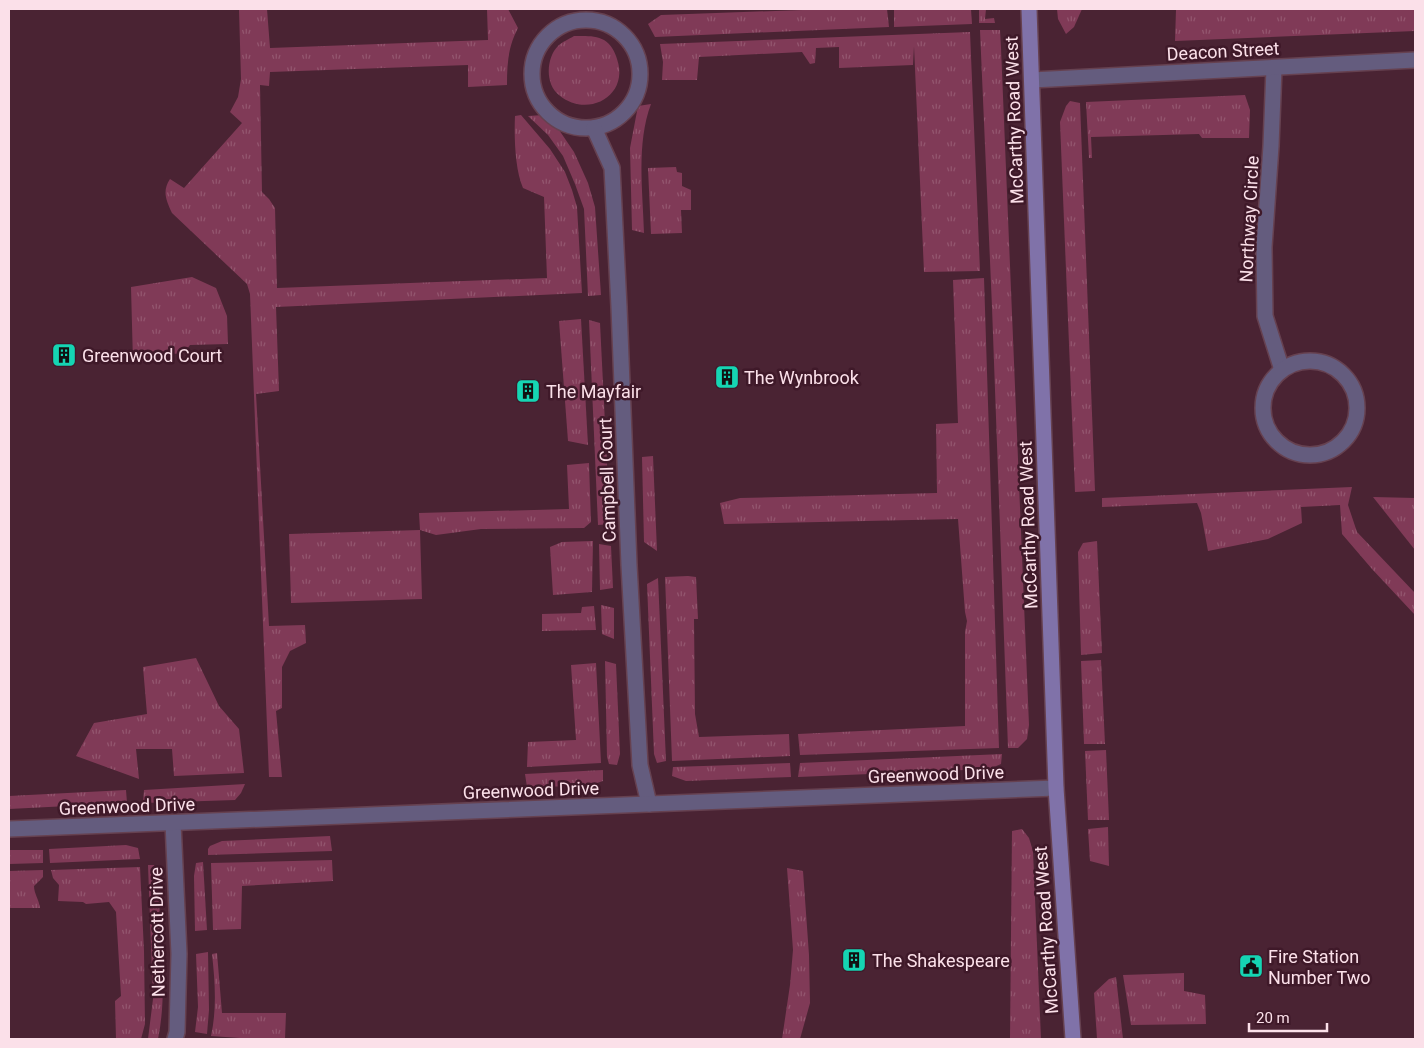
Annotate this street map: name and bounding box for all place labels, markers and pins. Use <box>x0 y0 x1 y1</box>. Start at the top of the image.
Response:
building icon: Greenwood Court <box>51 342 77 368</box>
place label: Greenwood Court <box>82 345 222 366</box>
building icon: The Wynbrook <box>714 364 740 390</box>
place label: The Wynbrook <box>744 367 860 388</box>
building icon: The Mayfair <box>515 378 541 404</box>
place label: The Mayfair <box>546 381 641 402</box>
place label: Fire Station Number Two <box>1268 946 1370 988</box>
building icon: The Shakespeare <box>841 947 867 973</box>
place label: The Shakespeare <box>872 950 1010 971</box>
public building icon: Fire Station Number Two <box>1238 953 1264 979</box>

